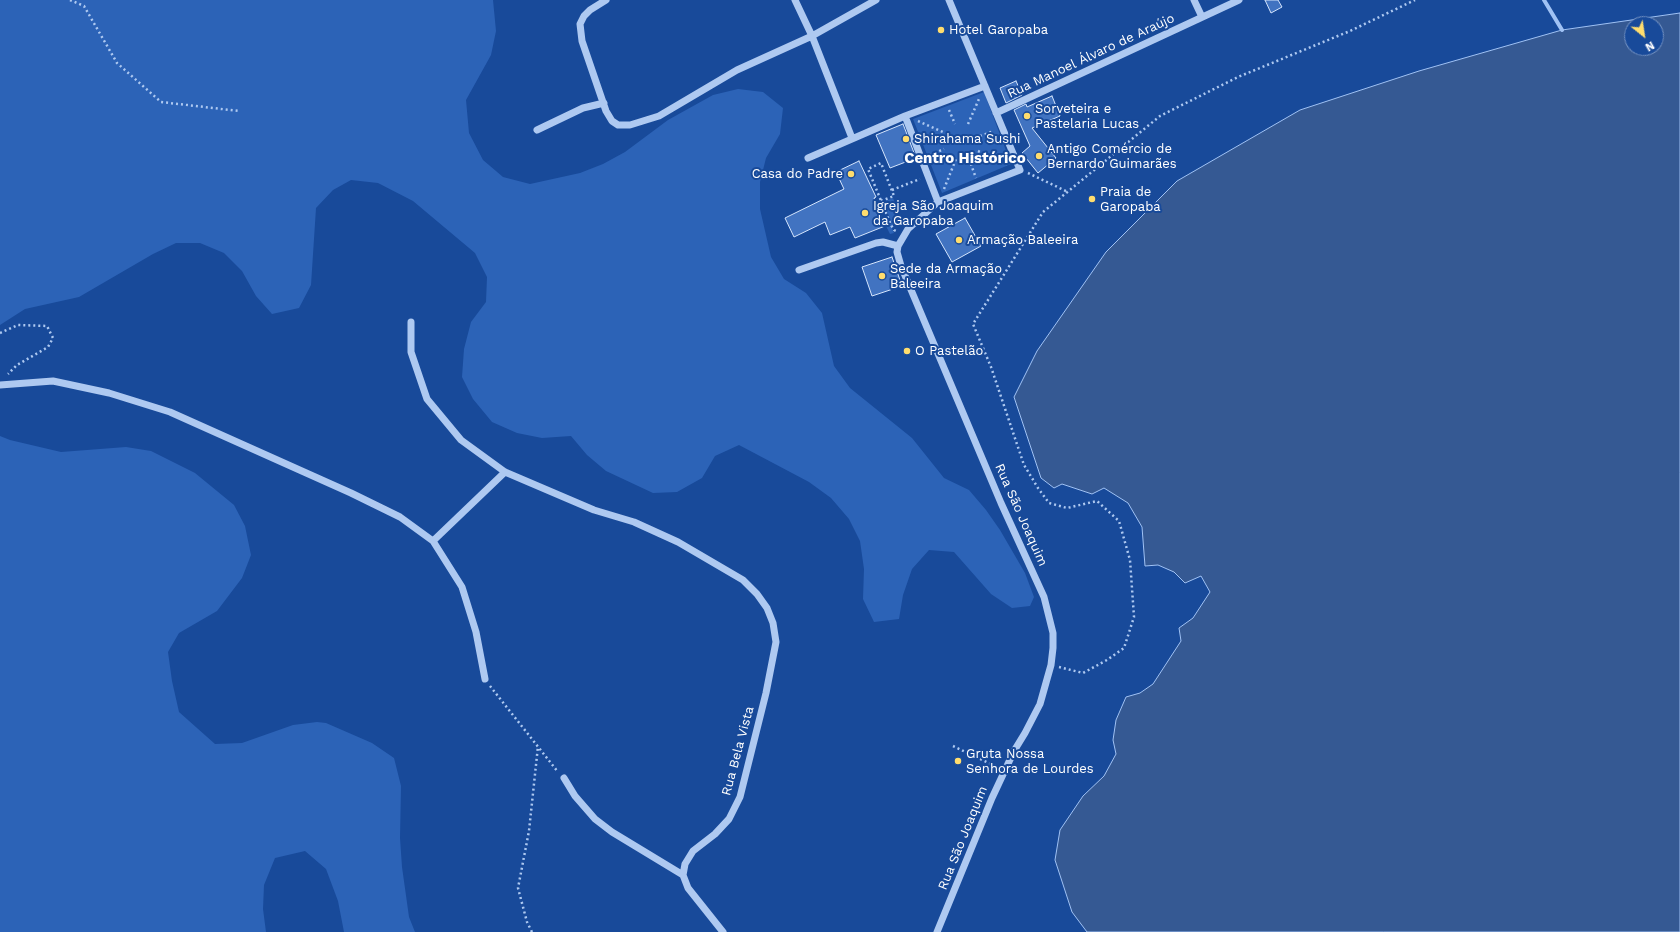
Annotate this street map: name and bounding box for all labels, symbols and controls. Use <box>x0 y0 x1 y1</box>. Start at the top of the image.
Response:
street label: Rua Manoel Álvaro de Araújo <box>1005 10 1177 102</box>
north arrow <box>1624 16 1664 56</box>
place label: Hotel Garopaba <box>949 22 1048 38</box>
marker: Hotel Garopaba <box>936 25 946 35</box>
text: N <box>1643 38 1657 54</box>
place label: Sorveteira e Pastelaria Lucas <box>1035 101 1139 132</box>
marker: Sorveteira e Pastelaria Lucas <box>1022 111 1032 121</box>
place label: Shirahama Sushi <box>914 131 1021 147</box>
marker: Shirahama Sushi <box>901 134 911 144</box>
place label: Antigo Comércio de Bernardo Guimarães <box>1047 141 1177 172</box>
district label: Centro Histórico <box>904 150 1026 168</box>
marker: Antigo Comércio de Bernardo Guimarães <box>1034 151 1044 161</box>
place label: Casa do Padre <box>752 166 843 182</box>
marker: Casa do Padre <box>846 169 856 179</box>
place label: Praia de Garopaba <box>1100 184 1161 215</box>
marker: Praia de Garopaba <box>1087 194 1097 204</box>
place label: Igreja São Joaquim da Garopaba <box>873 198 994 229</box>
marker: Igreja São Joaquim da Garopaba <box>860 208 870 218</box>
place label: Armação Baleeira <box>967 232 1078 248</box>
marker: Armação Baleeira <box>954 235 964 245</box>
place label: Sede da Armação Baleeira <box>890 261 1002 292</box>
marker: Sede da Armação Baleeira <box>877 271 887 281</box>
place label: O Pastelão <box>915 343 983 359</box>
marker: O Pastelão <box>902 346 912 356</box>
street label: Rua São Joaquim <box>991 461 1051 569</box>
street label: Rua Bela Vista <box>719 705 757 797</box>
place label: Gruta Nossa Senhora de Lourdes <box>966 746 1094 777</box>
marker: Gruta Nossa Senhora de Lourdes <box>953 756 963 766</box>
street label: Rua São Joaquim <box>935 784 991 892</box>

